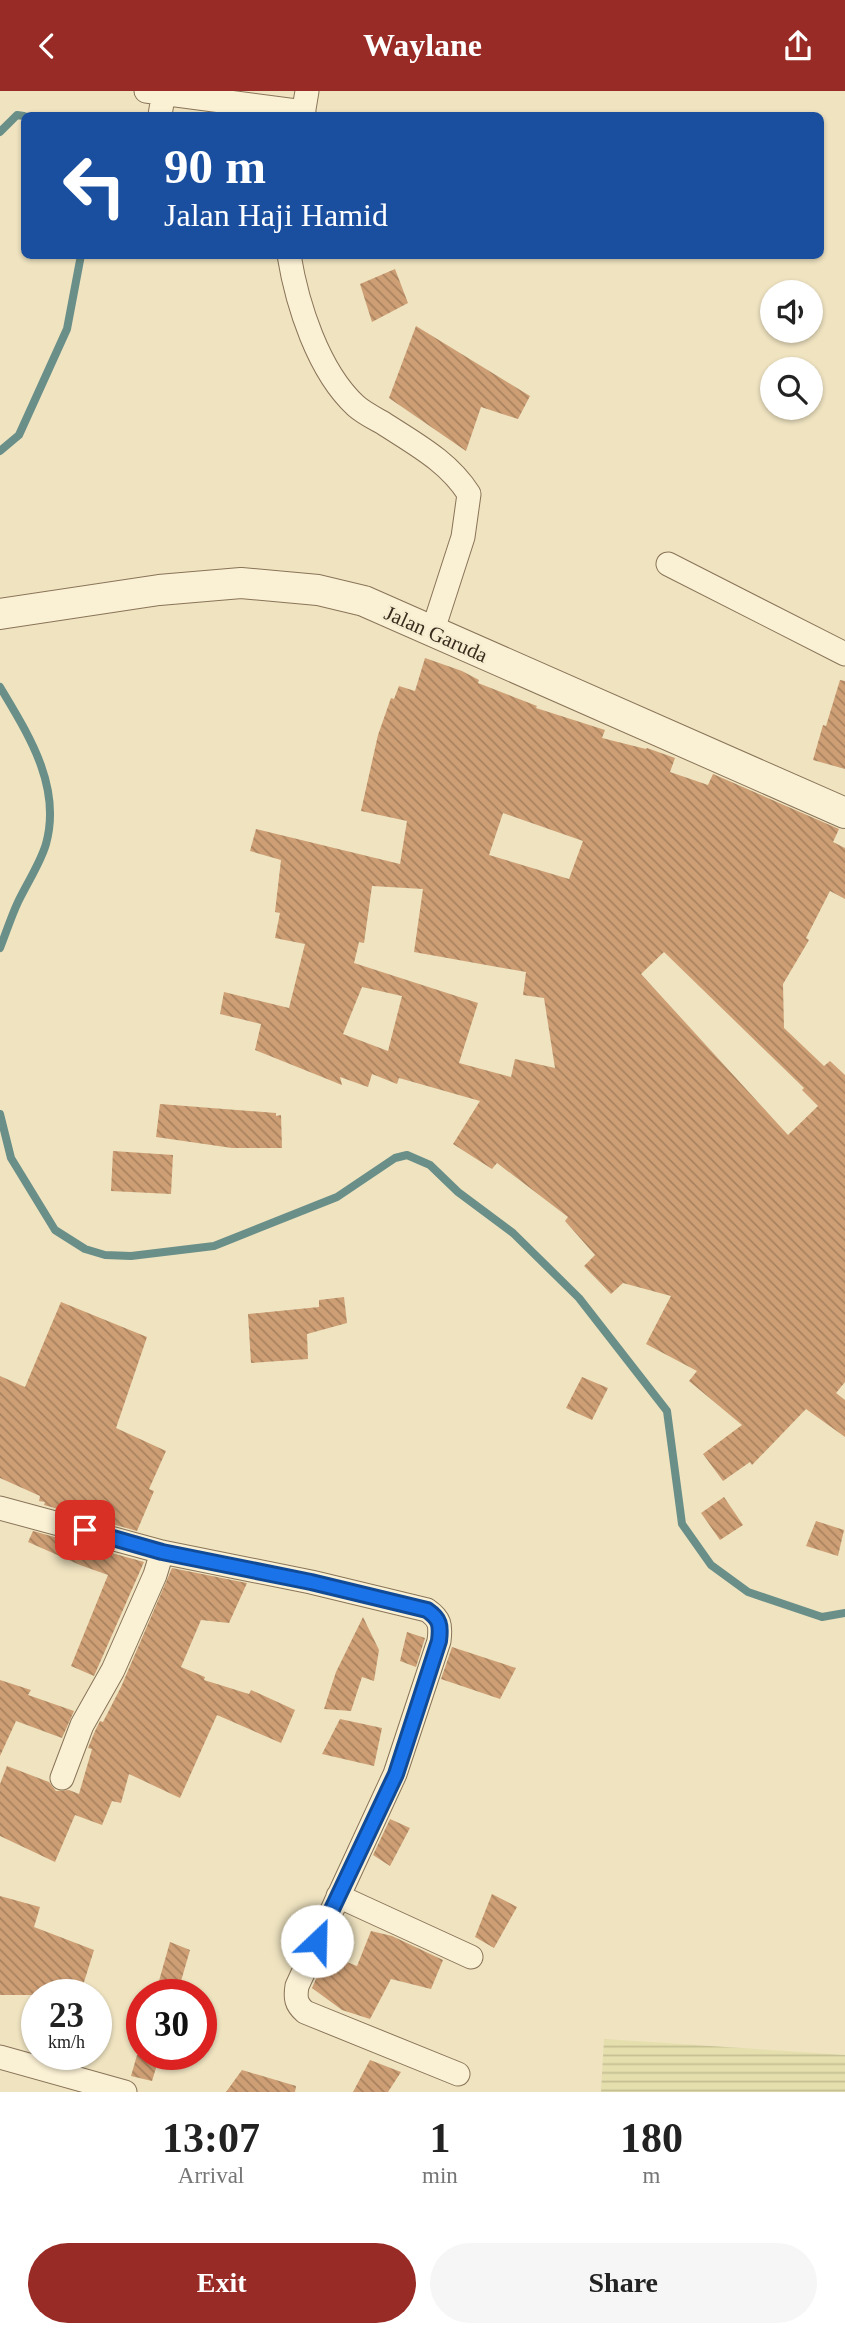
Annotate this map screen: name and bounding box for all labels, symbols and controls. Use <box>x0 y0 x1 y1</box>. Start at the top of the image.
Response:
icon: back <box>28 27 66 65</box>
text: Waylane <box>363 27 482 63</box>
icon: share <box>779 27 817 65</box>
text: 90 m <box>164 139 266 194</box>
icon: left <box>49 140 140 231</box>
text: Jalan Haji Hamid <box>164 197 388 233</box>
map controls <box>760 280 823 420</box>
button: sound <box>760 280 823 343</box>
button: search <box>760 357 823 420</box>
street label: Jalan Garuda <box>381 601 492 668</box>
pin <box>55 1500 115 1560</box>
icon: arrive <box>66 1511 104 1549</box>
position arrow <box>280 1904 354 1978</box>
speed limit sign: 30 <box>126 1979 217 2070</box>
text: 23 <box>49 1996 84 2035</box>
text: km/h <box>48 2032 85 2052</box>
text: 13:07 <box>162 2115 260 2161</box>
text: 1 <box>429 2115 450 2161</box>
text: 180 <box>620 2115 683 2161</box>
text: Arrival <box>178 2163 244 2188</box>
text: min <box>422 2163 458 2188</box>
text: m <box>642 2163 660 2188</box>
button: Exit <box>28 2243 416 2323</box>
button: Share <box>430 2243 817 2323</box>

